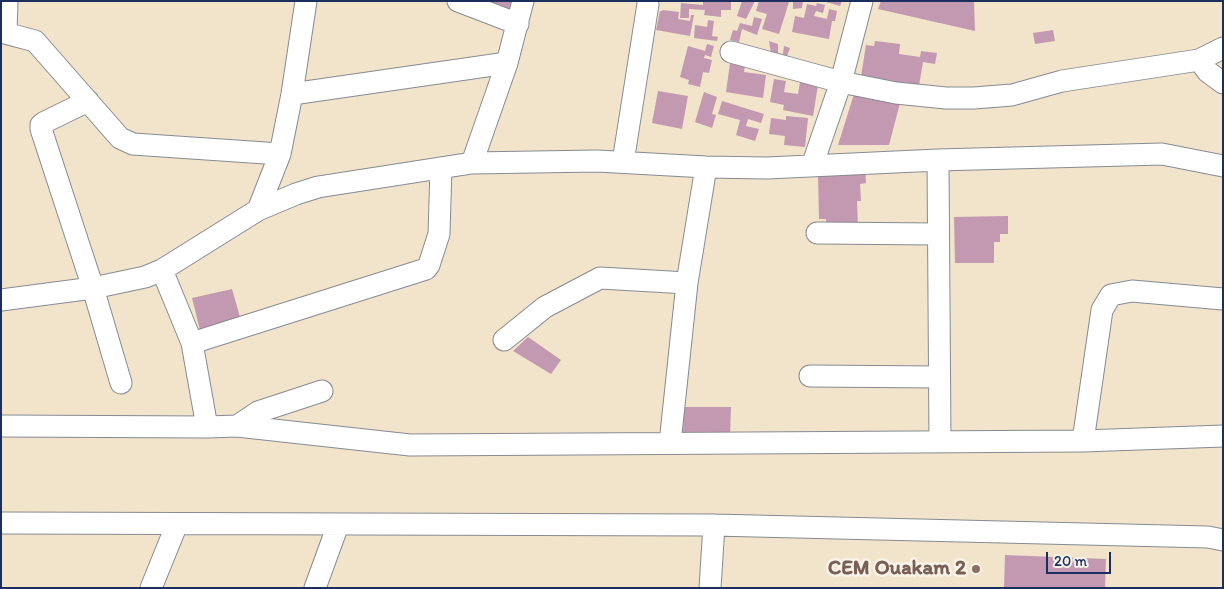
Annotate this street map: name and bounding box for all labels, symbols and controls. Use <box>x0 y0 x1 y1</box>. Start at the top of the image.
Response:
scale bar <box>1049 542 1114 574</box>
text: 20 m <box>1054 552 1087 570</box>
place label: CEM Ouakam 2 <box>828 556 966 582</box>
marker: CEM Ouakam 2 <box>970 563 982 575</box>

